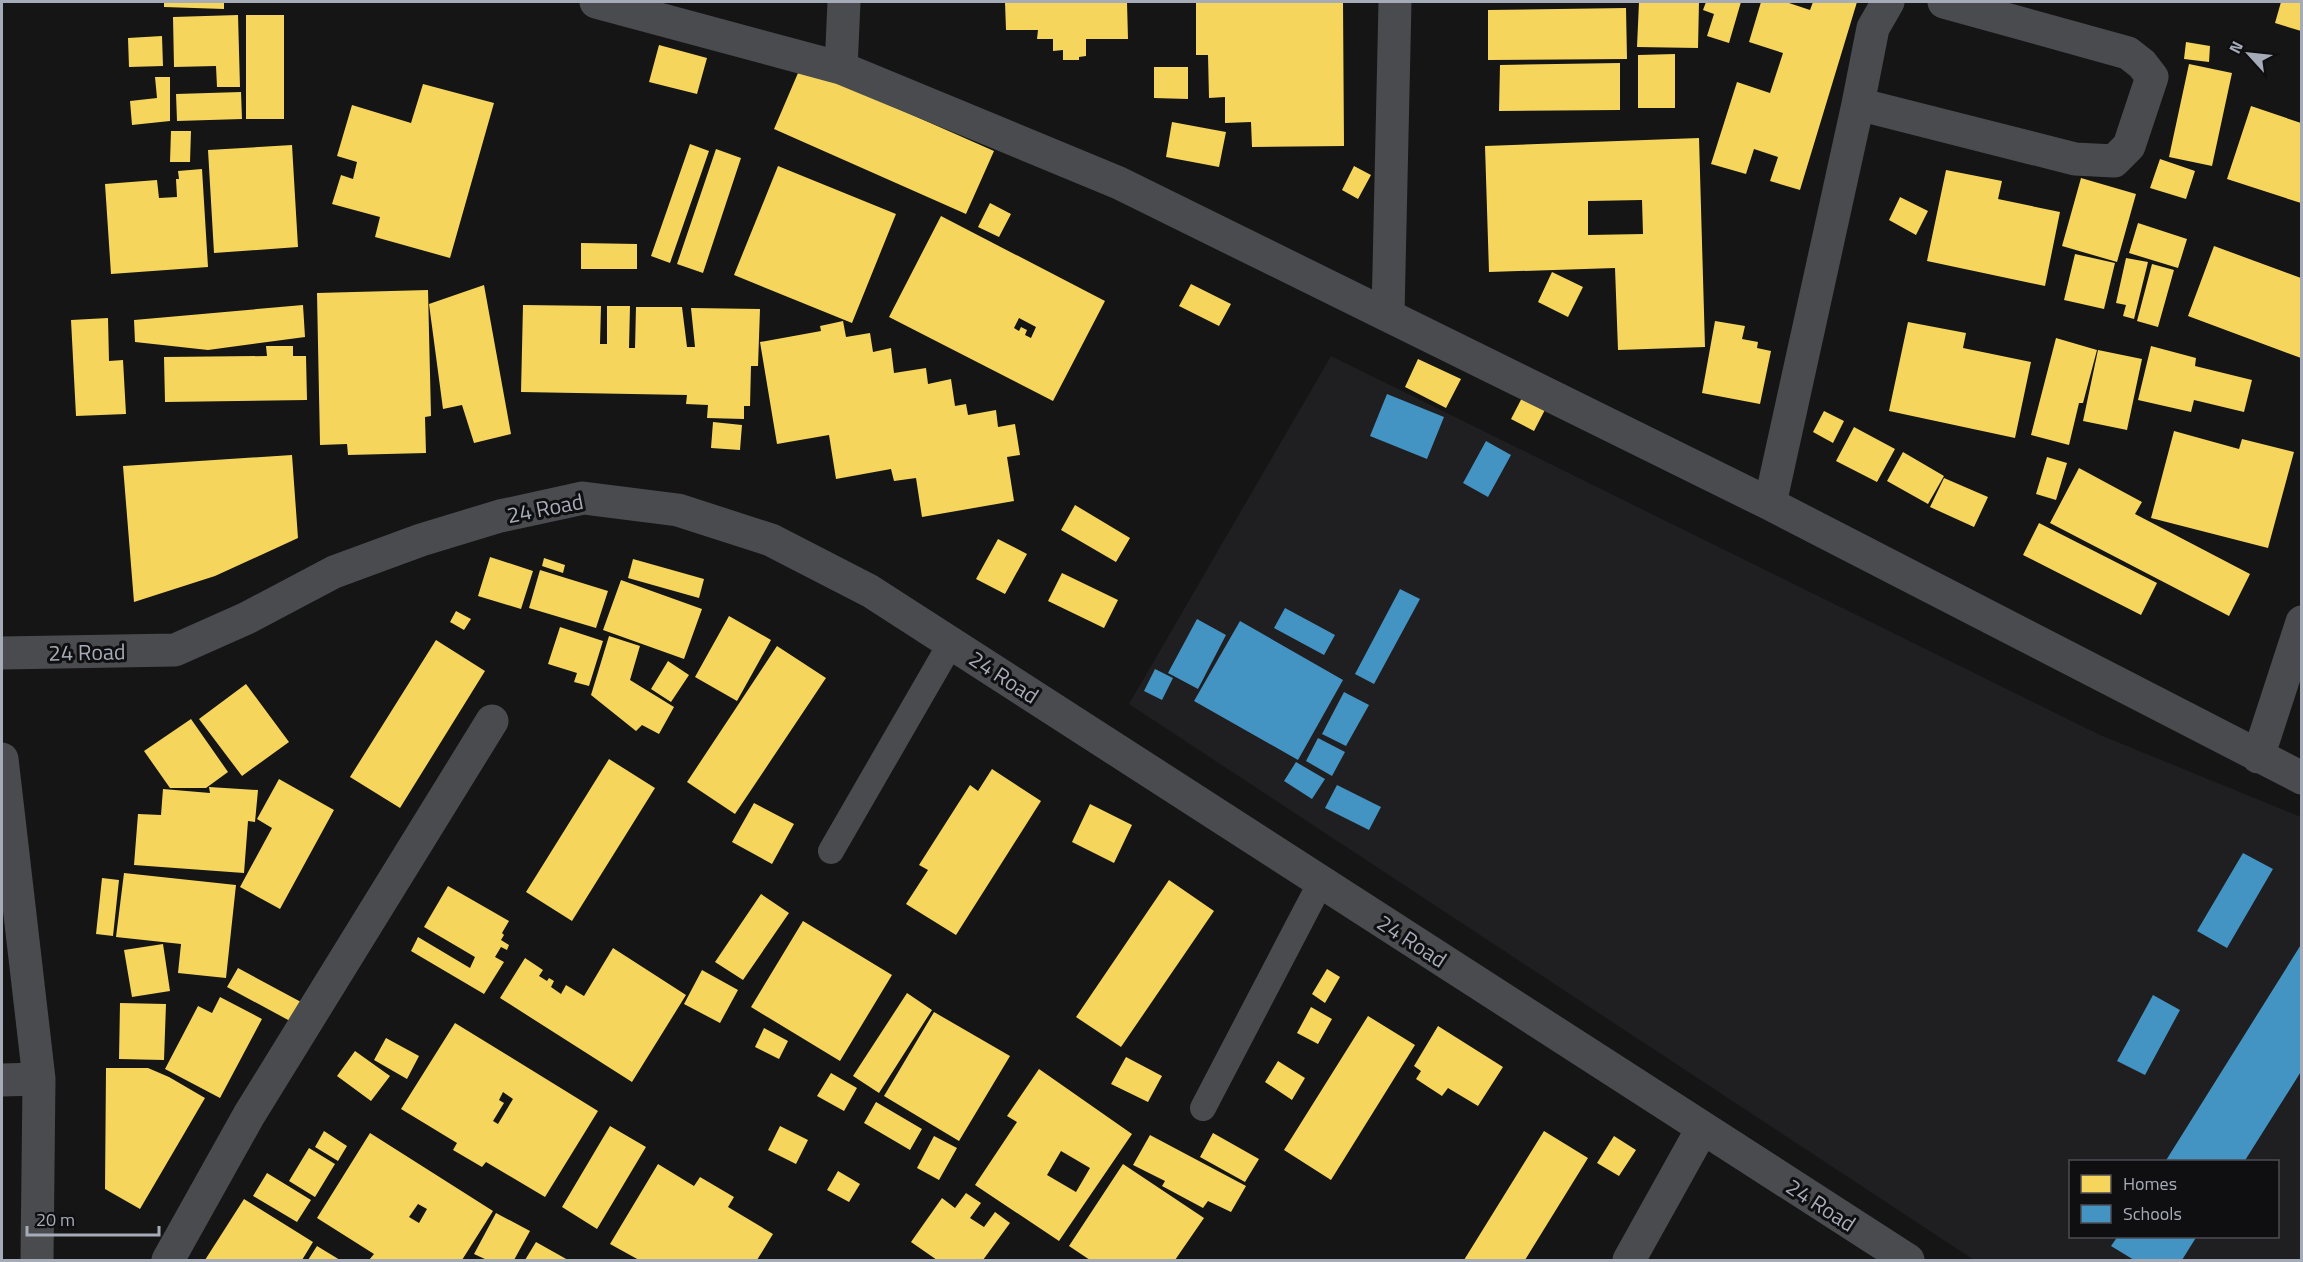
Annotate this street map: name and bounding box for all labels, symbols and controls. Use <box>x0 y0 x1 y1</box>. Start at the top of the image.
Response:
north arrow <box>2219 24 2279 84</box>
text: N <box>2222 37 2249 58</box>
street label: 24 Road <box>504 484 586 532</box>
street label: 24 Road <box>48 634 126 670</box>
street label: 24 Road <box>962 642 1046 712</box>
street label: 24 Road <box>1370 906 1454 976</box>
legend <box>2069 1160 2279 1238</box>
street label: 24 Road <box>1779 1170 1863 1240</box>
text: Homes <box>2123 1170 2177 1197</box>
scale bar <box>27 1199 159 1237</box>
text: Schools <box>2123 1200 2182 1227</box>
text: 20 m <box>36 1206 75 1233</box>

